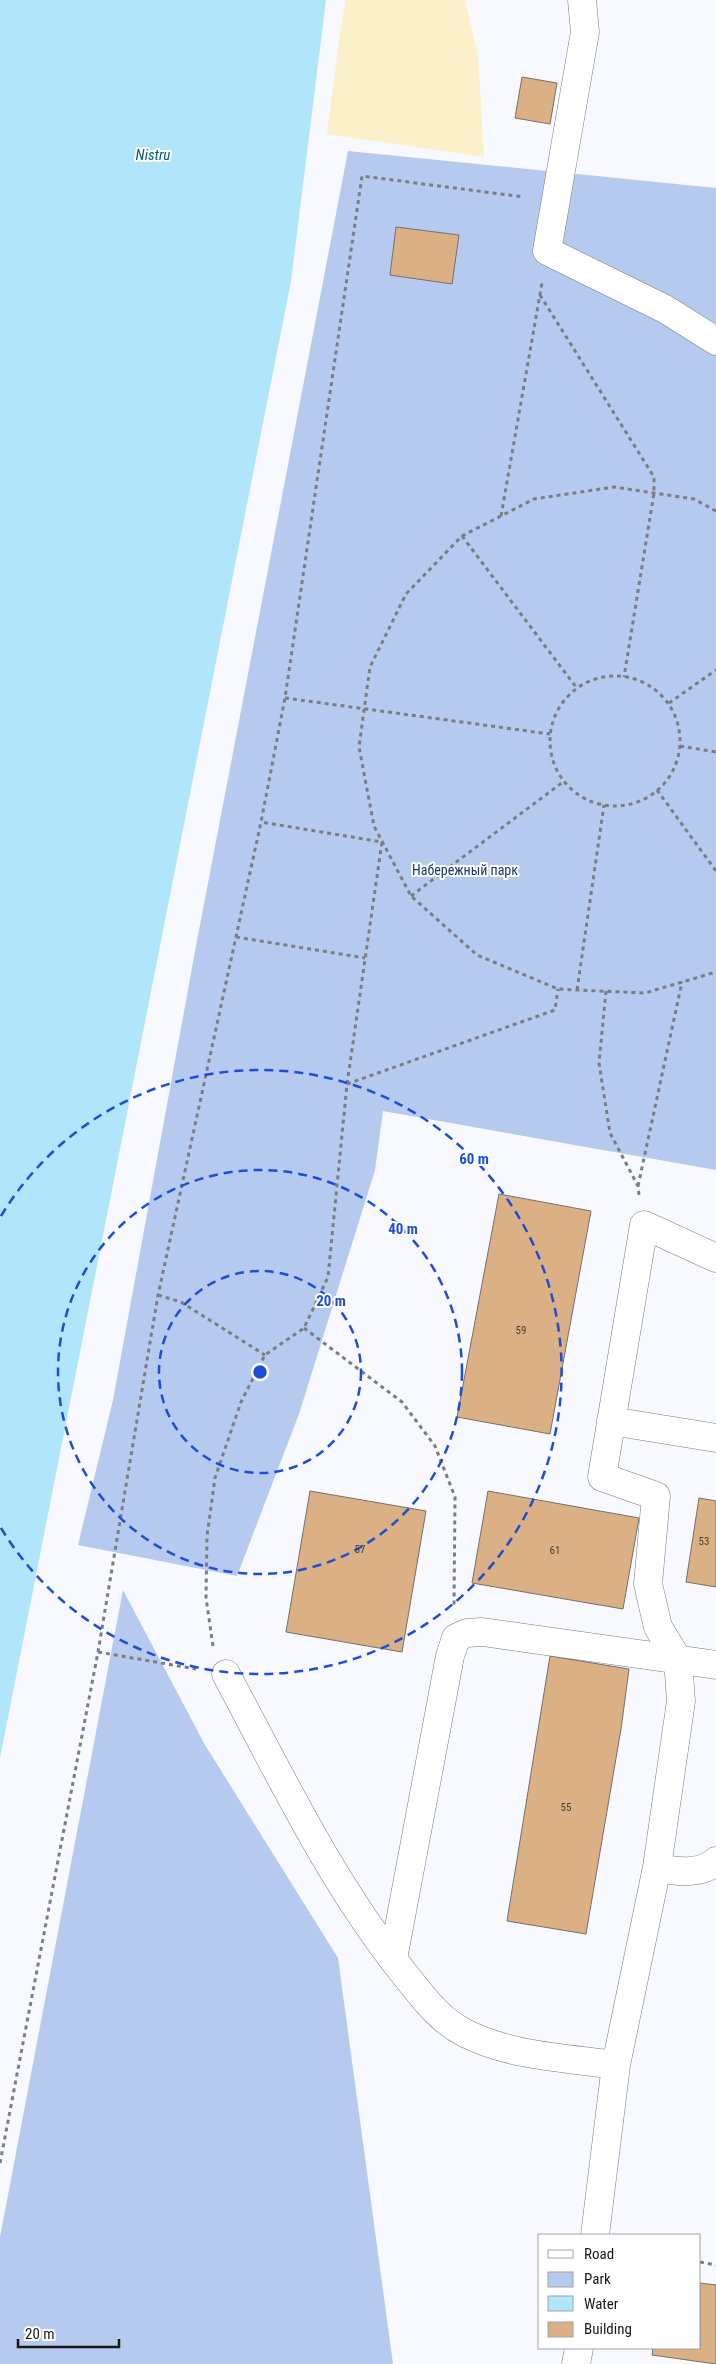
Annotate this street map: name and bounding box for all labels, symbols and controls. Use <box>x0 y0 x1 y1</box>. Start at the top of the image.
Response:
water label: Nistru <box>136 146 170 164</box>
park label: Набережный парк <box>412 862 518 878</box>
text: 60 m <box>459 1150 489 1168</box>
text: 40 m <box>388 1220 418 1238</box>
text: 20 m <box>316 1292 346 1310</box>
house number: 59 <box>516 1324 526 1337</box>
centre of rings <box>251 1363 269 1381</box>
house number: 53 <box>699 1535 709 1548</box>
house number: 57 <box>355 1543 365 1556</box>
house number: 61 <box>550 1544 560 1557</box>
house number: 55 <box>561 1801 571 1814</box>
legend <box>538 2234 701 2349</box>
text: Road <box>584 2245 614 2263</box>
text: Park <box>584 2270 611 2288</box>
text: Water <box>584 2295 619 2313</box>
scale bar <box>18 2316 119 2348</box>
text: Building <box>584 2320 632 2338</box>
text: 20 m <box>25 2325 55 2343</box>

